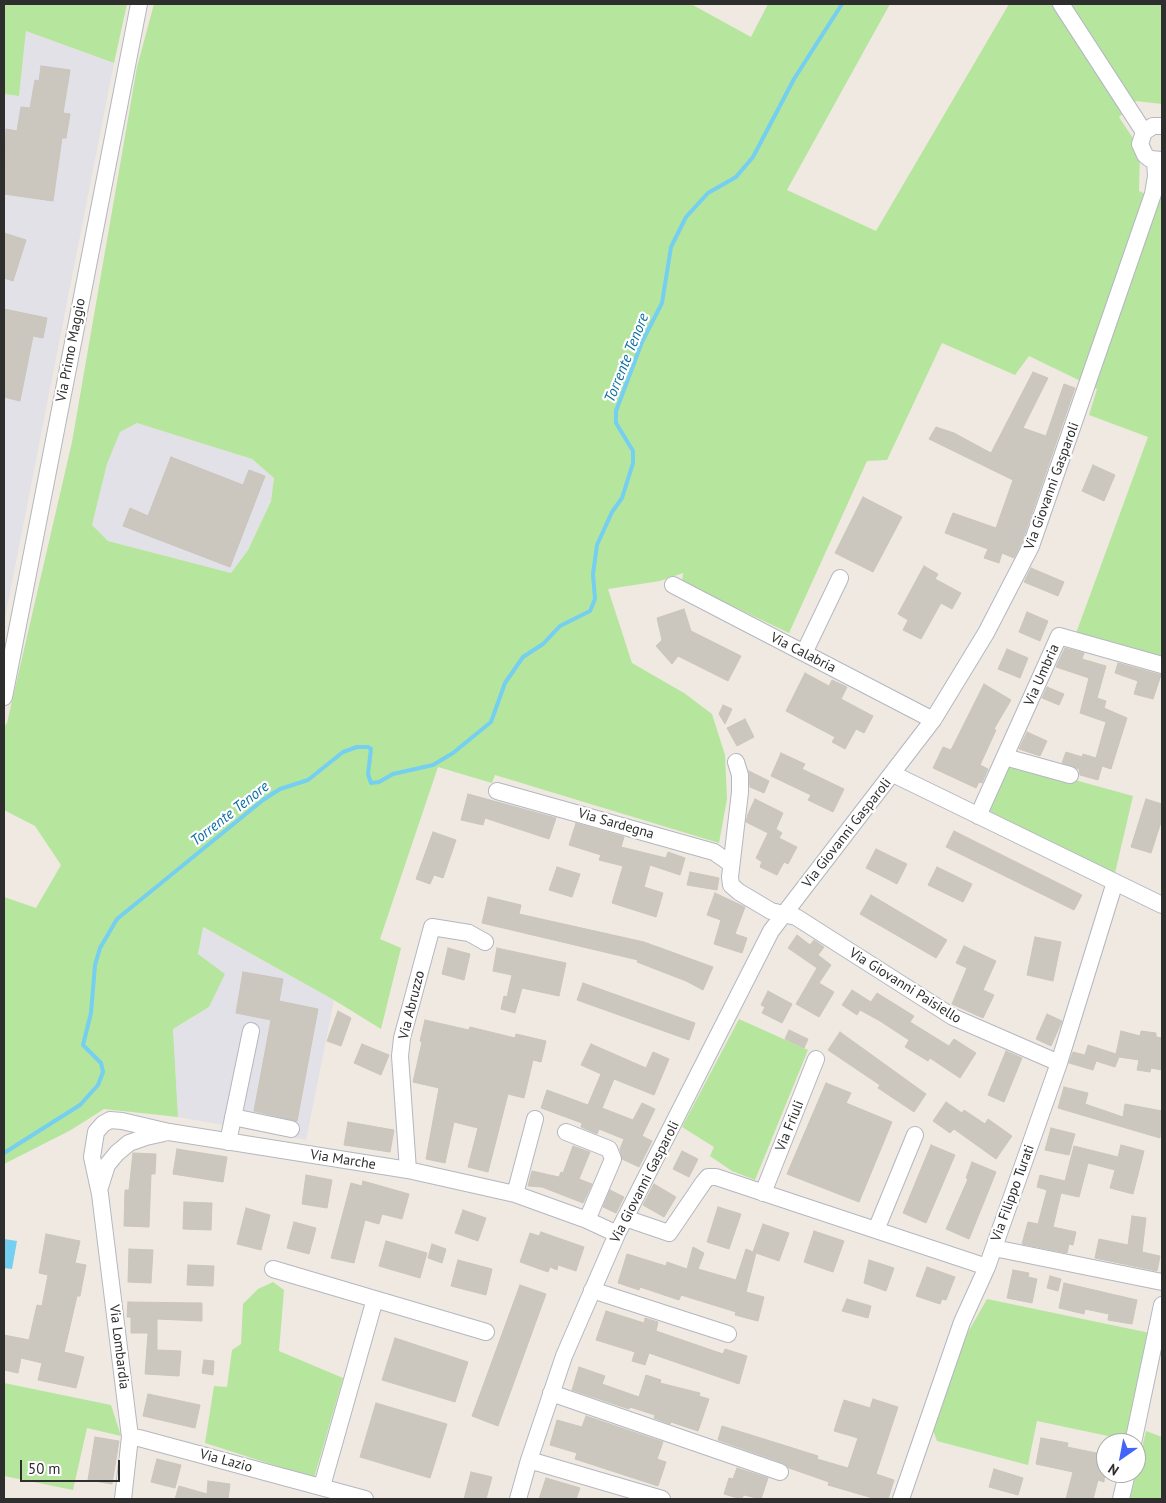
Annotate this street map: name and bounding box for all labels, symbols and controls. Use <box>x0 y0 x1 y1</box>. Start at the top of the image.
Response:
street label: Via Primo Maggio <box>53 297 89 403</box>
water label: Torrente Tenore <box>601 311 653 405</box>
street label: Via Giovanni Gasparoli <box>1021 420 1083 552</box>
street label: Via Calabria <box>767 629 839 677</box>
street label: Via Umbria <box>1021 641 1063 709</box>
street label: Via Giovanni Gasparoli <box>799 775 895 891</box>
water label: Torrente Tenore <box>187 778 273 850</box>
street label: Via Sardegna <box>576 805 656 843</box>
street label: Via Giovanni Paisiello <box>846 945 964 1027</box>
street label: Via Abruzzo <box>395 969 429 1041</box>
street label: Via Friuli <box>772 1098 808 1154</box>
street label: Via Giovanni Gasparoli <box>607 1118 683 1246</box>
street label: Via Filippo Turati <box>988 1142 1038 1244</box>
street label: Via Marche <box>309 1147 377 1173</box>
street label: Via Lombardia <box>105 1304 133 1390</box>
north arrow <box>1096 1433 1146 1483</box>
street label: Via Lazio <box>198 1446 254 1476</box>
scale bar <box>22 1450 122 1482</box>
text: 50 m <box>28 1459 61 1478</box>
text: N <box>1105 1460 1122 1480</box>

